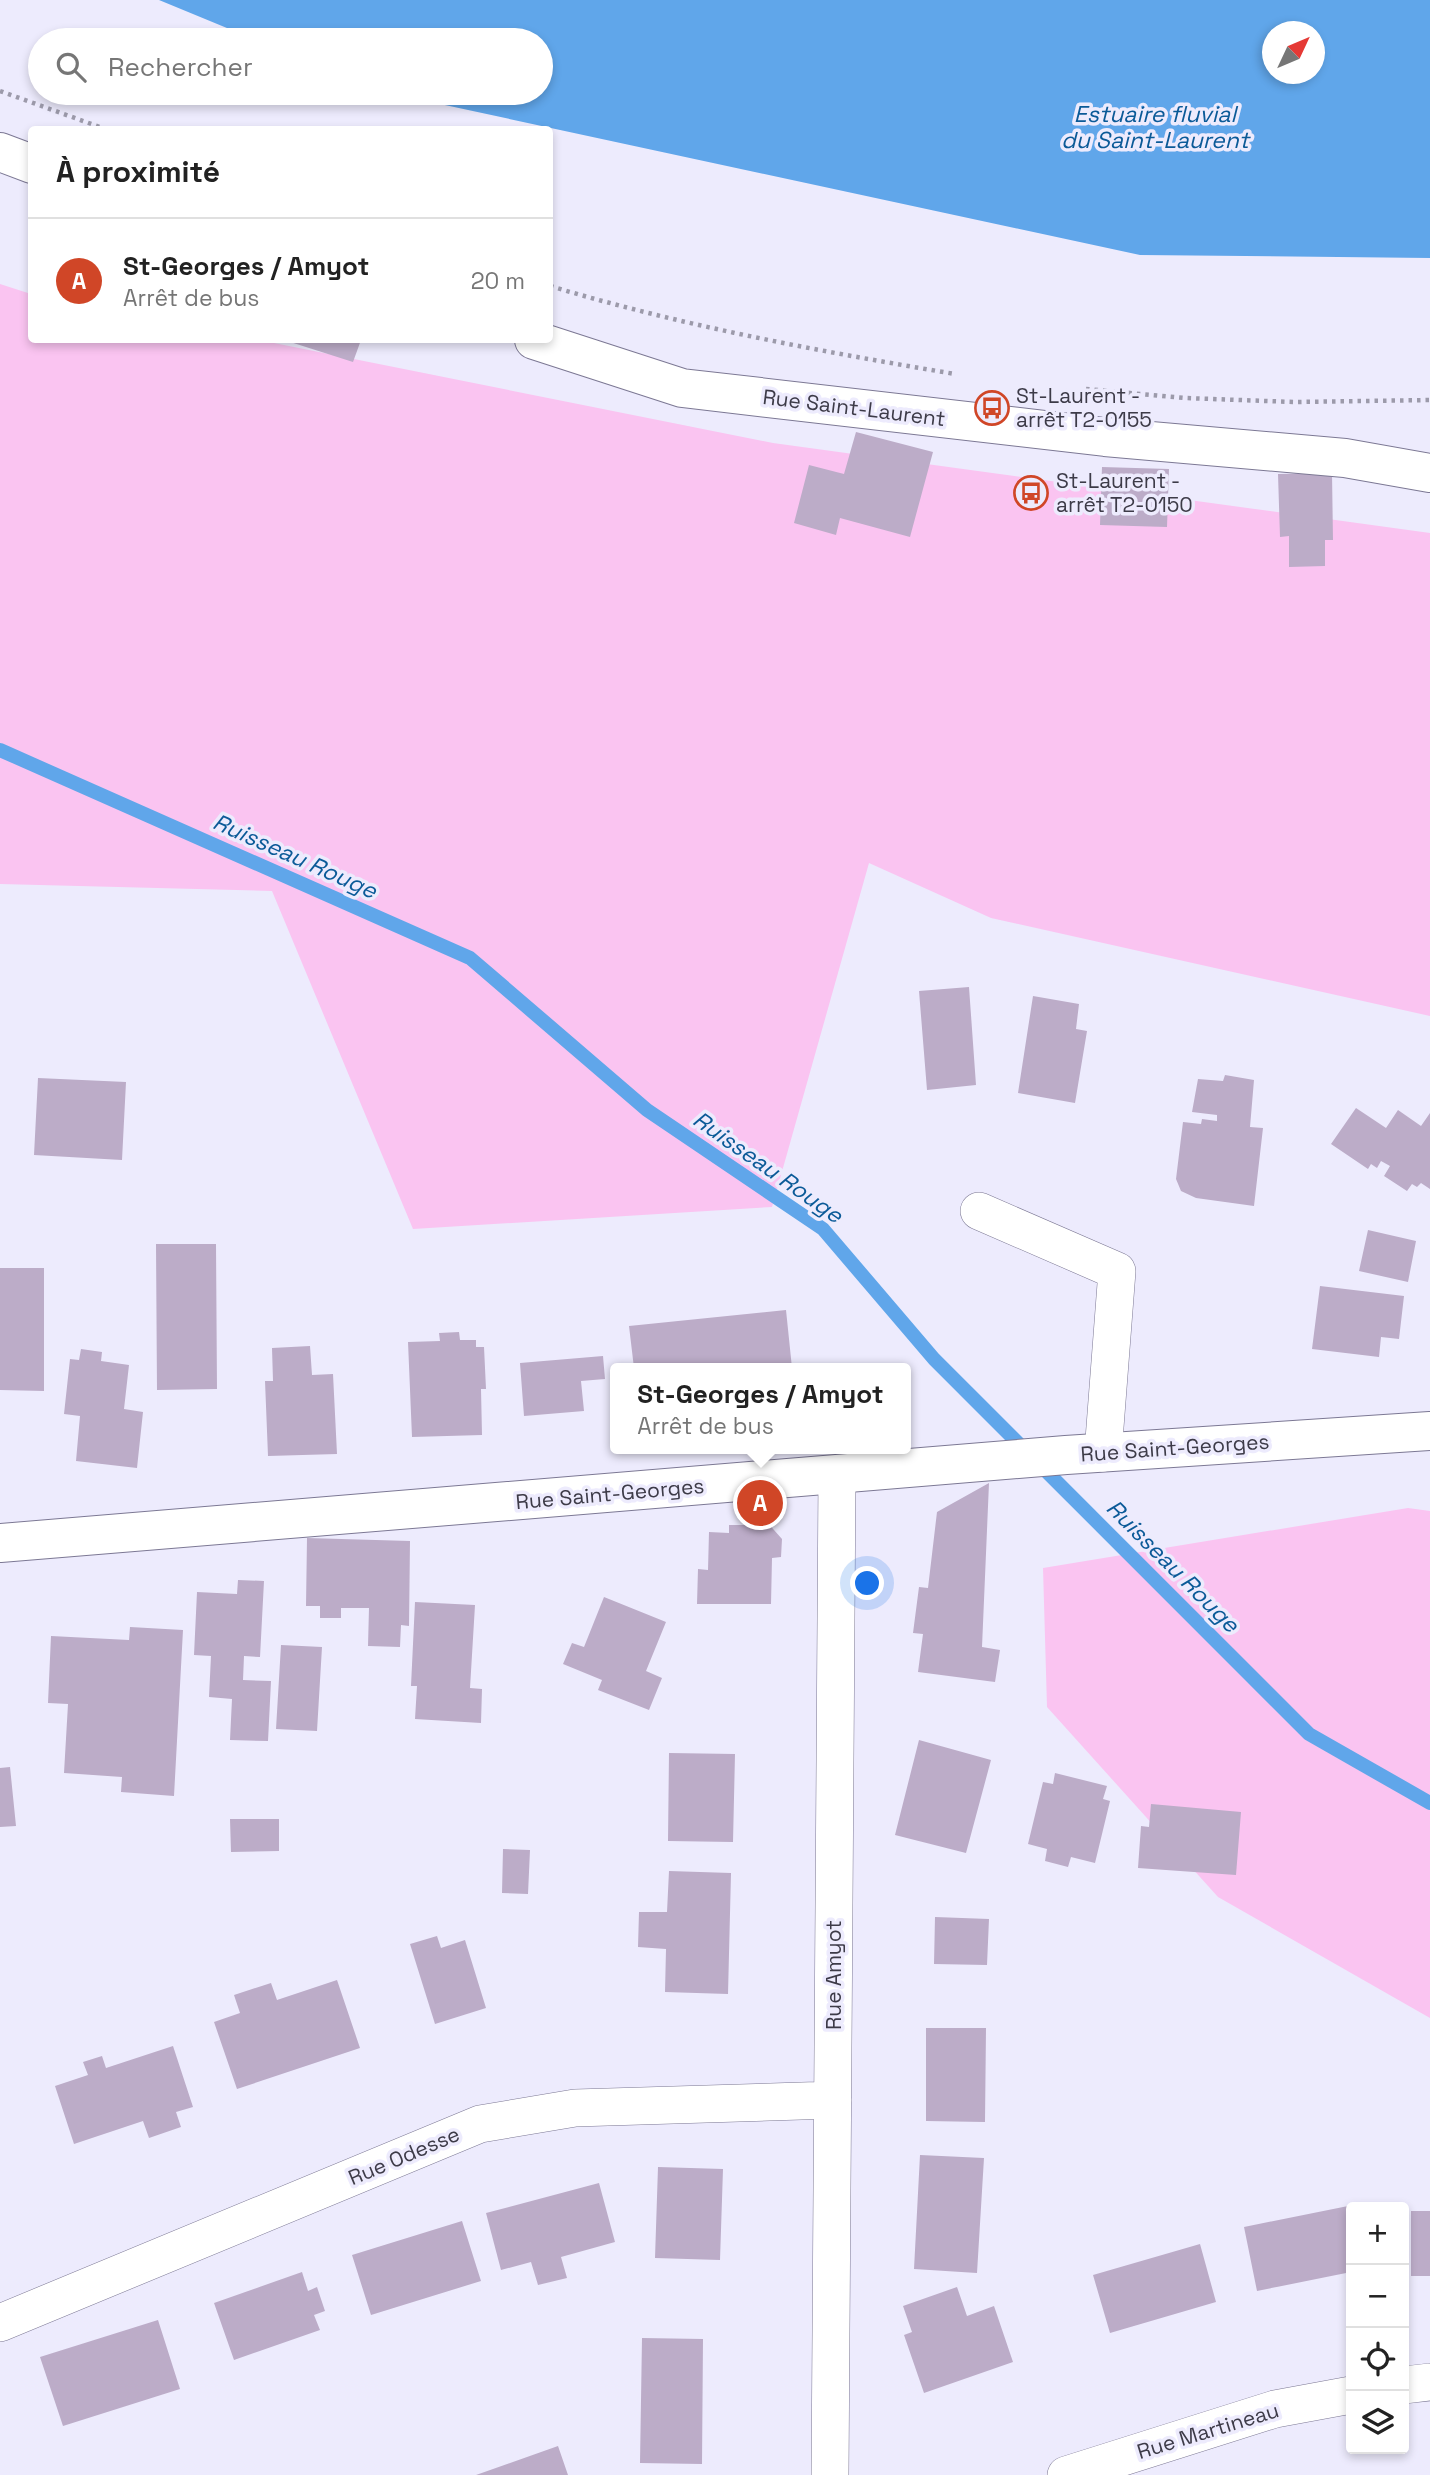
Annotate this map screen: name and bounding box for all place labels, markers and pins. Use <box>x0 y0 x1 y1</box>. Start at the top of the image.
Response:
place label: St-Laurent - arrêt T2-0155 <box>1016 382 1152 433</box>
bus stop icon: St-Laurent - arrêt T2-0155 <box>973 389 1011 427</box>
place label: St-Laurent - arrêt T2-0150 <box>1056 467 1193 518</box>
bus stop icon: St-Laurent - arrêt T2-0150 <box>1012 474 1050 512</box>
pin: A <box>737 1477 783 1529</box>

